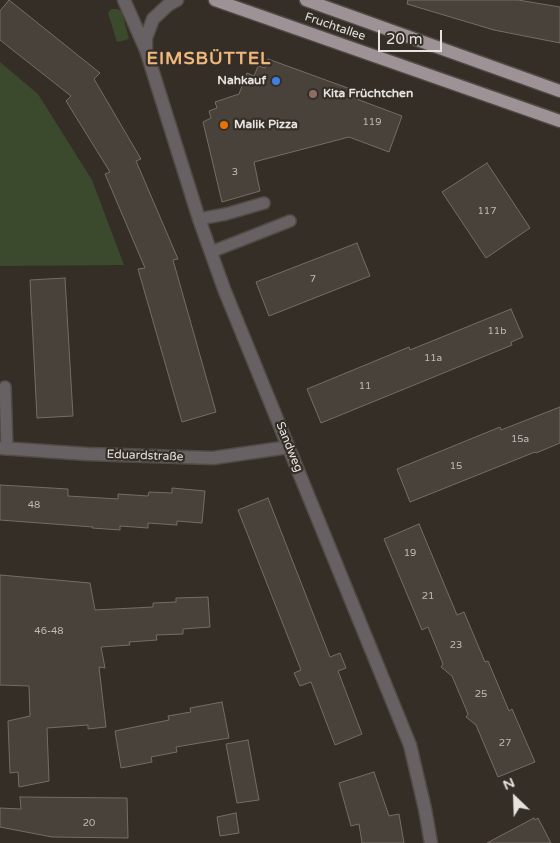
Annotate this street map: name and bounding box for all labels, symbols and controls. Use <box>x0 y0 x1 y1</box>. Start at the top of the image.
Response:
street label: Fruchtallee <box>303 10 367 44</box>
scale bar <box>380 20 444 52</box>
text: 20 m <box>386 30 423 48</box>
district label: EIMSBÜTTEL <box>145 48 273 70</box>
place label: Nahkauf <box>217 74 266 88</box>
marker: Nahkauf <box>270 75 282 87</box>
place label: Kita Früchtchen <box>323 87 413 101</box>
marker: Kita Früchtchen <box>307 88 319 100</box>
house number: 119 <box>363 116 381 128</box>
place label: Malik Pizza <box>234 118 298 132</box>
marker: Malik Pizza <box>218 119 230 131</box>
house number: 3 <box>232 166 238 178</box>
house number: 117 <box>478 205 496 217</box>
house number: 7 <box>310 273 316 285</box>
house number: 11b <box>488 325 506 337</box>
house number: 11a <box>424 352 442 364</box>
house number: 11 <box>359 380 371 392</box>
street label: Sandweg <box>272 420 306 474</box>
house number: 15a <box>511 433 529 445</box>
street label: Eduardstraße <box>106 447 184 465</box>
house number: 15 <box>450 460 462 472</box>
house number: 48 <box>28 499 40 511</box>
house number: 19 <box>404 547 416 559</box>
house number: 21 <box>422 590 434 602</box>
house number: 46-48 <box>34 625 64 637</box>
house number: 23 <box>450 639 462 651</box>
house number: 25 <box>475 688 487 700</box>
house number: 27 <box>499 737 511 749</box>
north arrow <box>490 773 540 823</box>
text: N <box>500 774 517 794</box>
house number: 20 <box>83 817 95 829</box>

